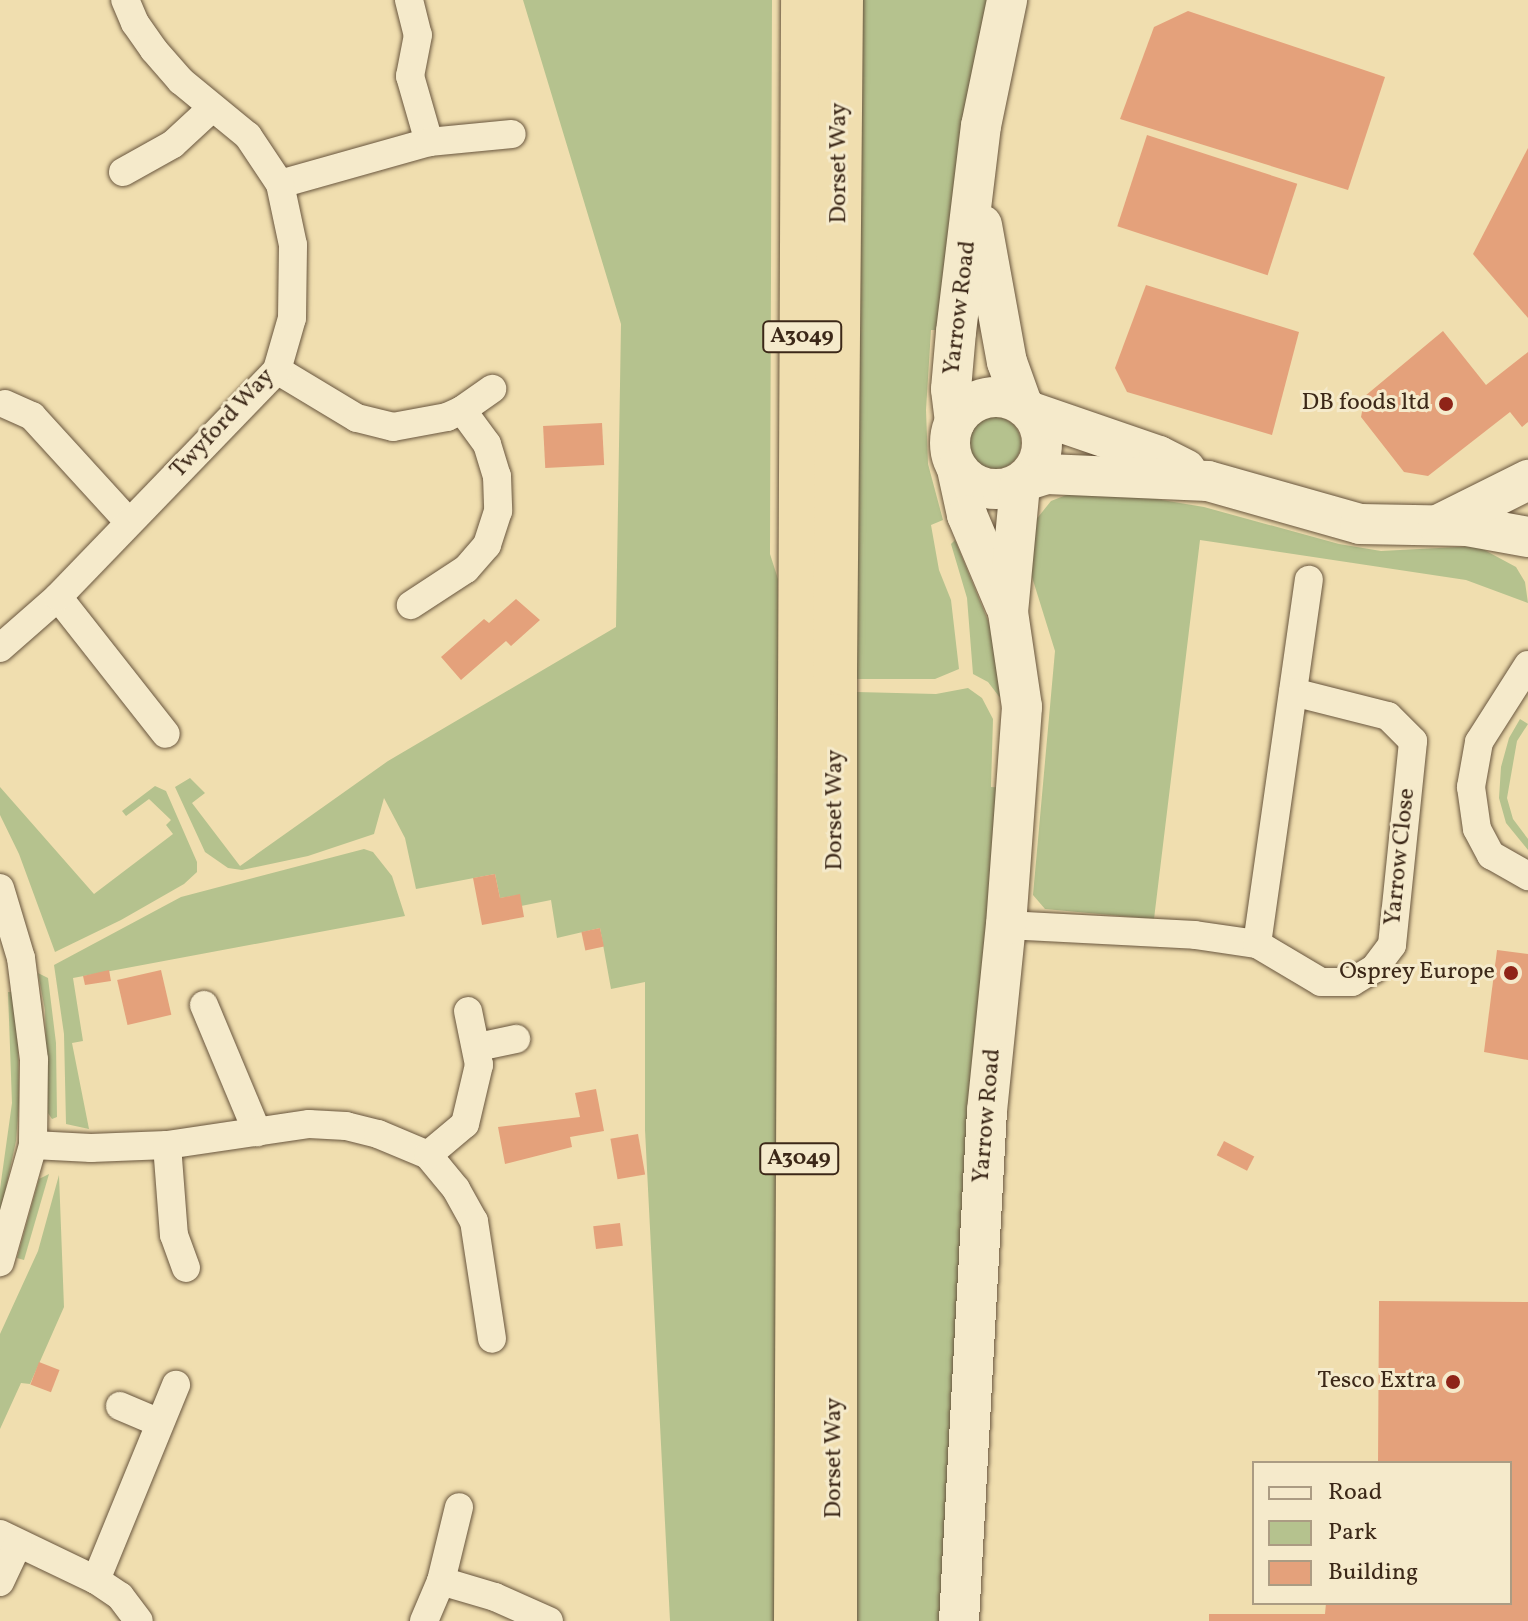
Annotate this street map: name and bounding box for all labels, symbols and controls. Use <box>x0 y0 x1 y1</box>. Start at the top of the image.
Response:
street label: Dorset Way <box>826 102 854 224</box>
street label: Yarrow Road <box>938 239 984 377</box>
road number: A3049 <box>762 319 842 355</box>
street label: Twyford Way <box>165 363 281 485</box>
place label: DB foods ltd <box>1301 390 1430 418</box>
marker: DB foods ltd <box>1437 395 1455 413</box>
street label: Dorset Way <box>822 749 850 871</box>
street label: Yarrow Close <box>1379 786 1423 928</box>
place label: Osprey Europe <box>1339 959 1495 987</box>
marker: Osprey Europe <box>1502 964 1520 982</box>
street label: Yarrow Road <box>968 1047 1008 1185</box>
road number: A3049 <box>759 1141 839 1177</box>
place label: Tesco Extra <box>1317 1368 1437 1396</box>
marker: Tesco Extra <box>1444 1373 1462 1391</box>
street label: Dorset Way <box>821 1397 849 1519</box>
legend <box>1252 1461 1512 1605</box>
text: Road <box>1328 1476 1382 1510</box>
text: Park <box>1328 1516 1377 1550</box>
text: Building <box>1328 1556 1418 1590</box>

